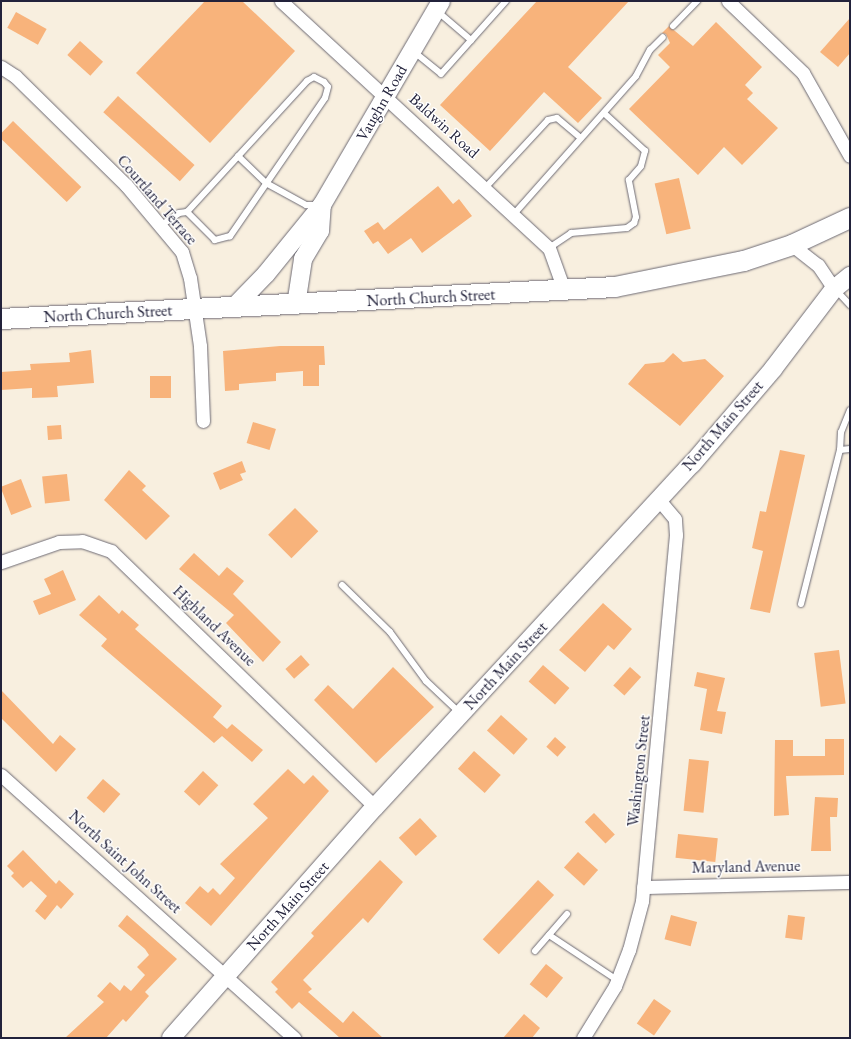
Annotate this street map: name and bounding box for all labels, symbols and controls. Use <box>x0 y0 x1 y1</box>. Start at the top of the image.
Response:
street label: Vaughn Road <box>353 62 411 144</box>
street label: Baldwin Road <box>405 90 483 162</box>
street label: Courtland Terrace <box>113 151 201 249</box>
street label: North Church Street <box>366 285 496 311</box>
street label: North Church Street <box>43 301 173 327</box>
street label: North Main Street <box>678 377 768 475</box>
street label: Highland Avenue <box>168 582 260 670</box>
street label: North Main Street <box>460 618 552 714</box>
street label: Washington Street <box>624 714 654 828</box>
street label: North Saint John Street <box>65 806 185 918</box>
street label: Maryland Avenue <box>691 856 801 878</box>
street label: North Main Street <box>243 857 333 955</box>

